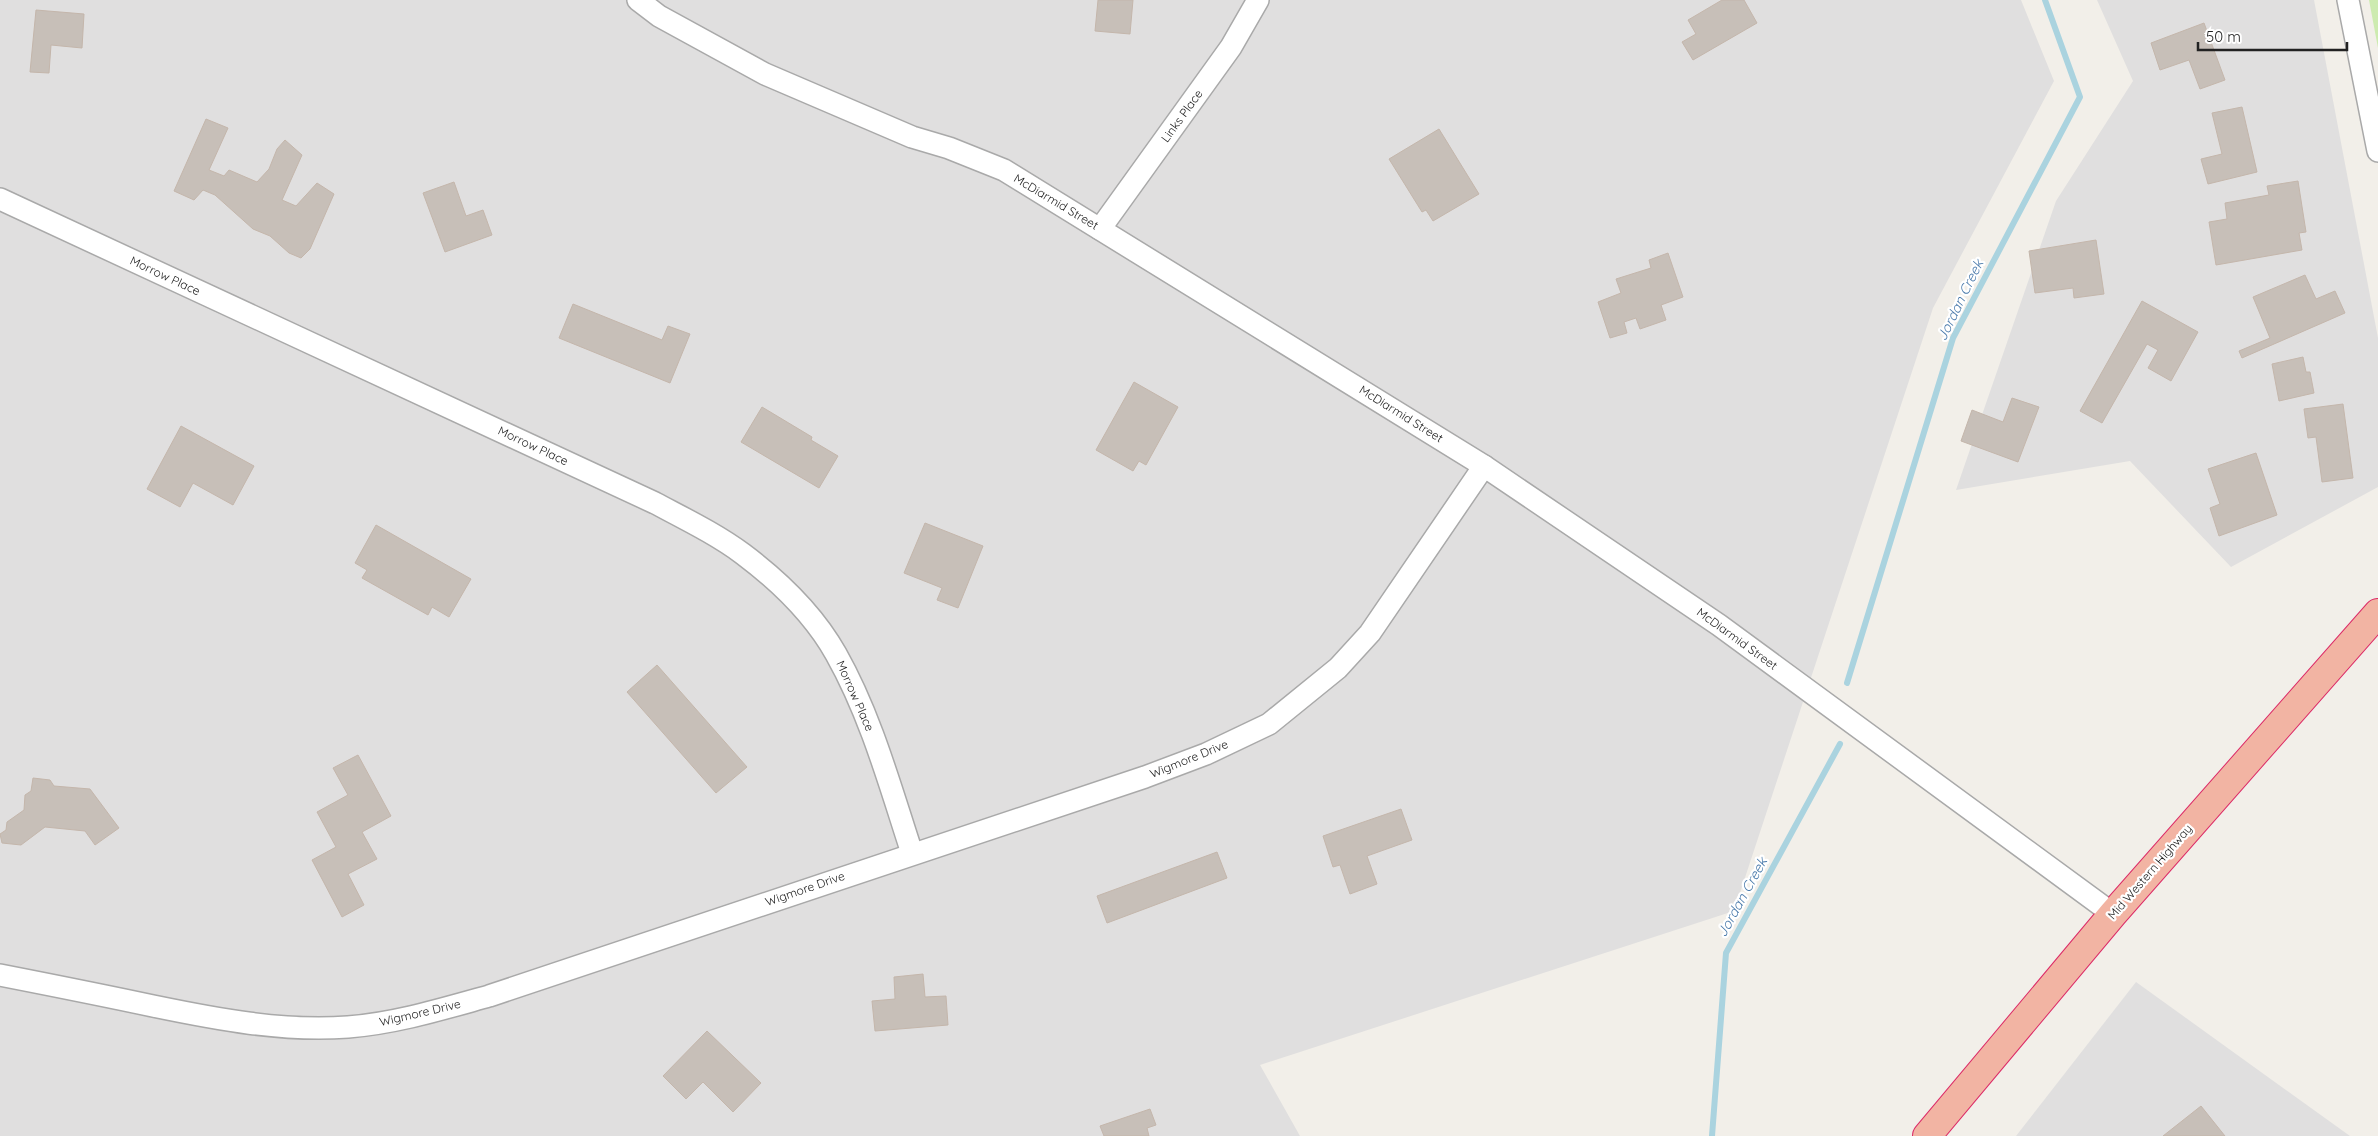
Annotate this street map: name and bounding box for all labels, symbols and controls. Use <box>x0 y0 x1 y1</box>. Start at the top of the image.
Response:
scale bar <box>2198 20 2347 52</box>
text: 50 m <box>2206 27 2241 46</box>
street label: Links Place <box>1157 86 1206 145</box>
street label: McDiarmid Street <box>1011 170 1101 233</box>
street label: Morrow Place <box>128 253 203 298</box>
water label: Jordan Creek <box>1933 255 1988 343</box>
street label: McDiarmid Street <box>1357 382 1446 445</box>
street label: Morrow Place <box>496 423 571 468</box>
street label: McDiarmid Street <box>1694 604 1781 673</box>
street label: Morrow Place <box>833 658 878 734</box>
street label: Wigmore Drive <box>1147 736 1230 781</box>
street label: Mid Western Highway <box>2104 821 2195 922</box>
water label: Jordan Creek <box>1713 853 1772 940</box>
street label: Wigmore Drive <box>763 868 847 909</box>
street label: Wigmore Drive <box>378 996 462 1029</box>

